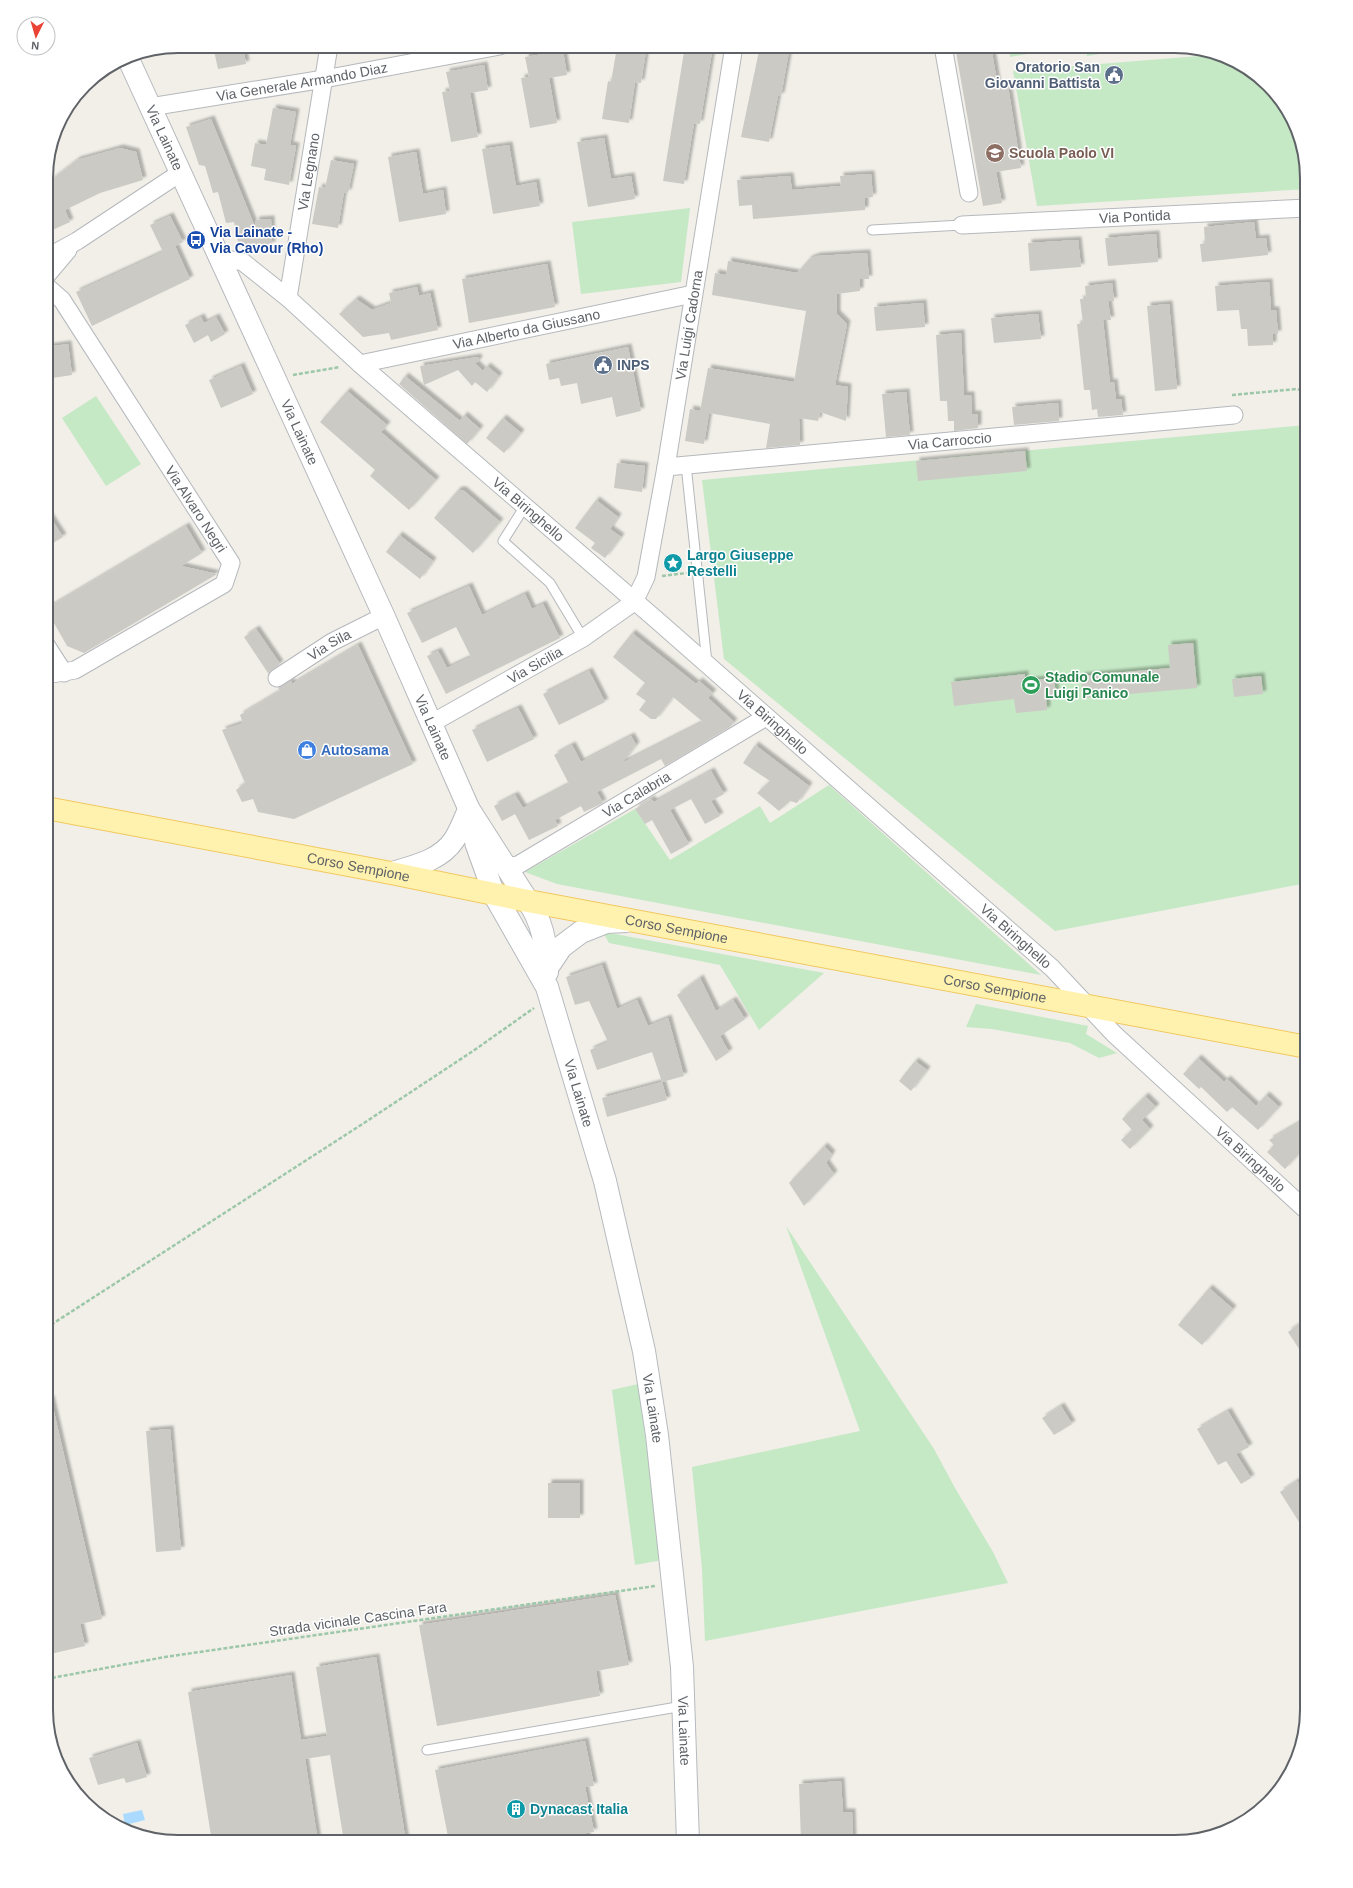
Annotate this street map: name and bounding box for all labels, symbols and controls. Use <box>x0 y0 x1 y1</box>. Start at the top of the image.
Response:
north arrow <box>16 16 56 56</box>
text: N <box>31 40 40 52</box>
street label: Via Generale Armando Diaz <box>215 59 389 104</box>
place label: Oratorio San Giovanni Battista <box>985 59 1100 91</box>
public building icon: Oratorio San Giovanni Battista <box>1103 64 1125 86</box>
street label: Via Lainate <box>143 103 186 173</box>
street label: Via Legnano <box>294 131 323 212</box>
school or university icon: Scuola Paolo VI <box>984 142 1006 164</box>
place label: Scuola Paolo VI <box>1009 145 1114 161</box>
street label: Via Pontida <box>1099 207 1171 226</box>
place label: Via Lainate - Via Cavour (Rho) <box>210 224 323 256</box>
bus stop icon: Via Lainate - Via Cavour (Rho) <box>185 229 207 251</box>
street label: Via Luigi Cadorna <box>672 269 706 381</box>
street label: Via Alberto da Giussano <box>451 306 602 352</box>
public building icon: INPS <box>592 354 614 376</box>
place label: INPS <box>617 357 650 373</box>
street label: Via Lainate <box>278 397 322 468</box>
street label: Via Carroccio <box>907 429 993 453</box>
street label: Via Alvaro Negri <box>162 463 230 555</box>
street label: Via Biringhello <box>489 474 568 545</box>
place label: Largo Giuseppe Restelli <box>687 547 794 579</box>
place icon: Largo Giuseppe Restelli <box>662 552 684 574</box>
street label: Via Sila <box>305 626 354 664</box>
street label: Via Sicilia <box>505 643 565 687</box>
place label: Stadio Comunale Luigi Panico <box>1045 669 1160 701</box>
sports icon: Stadio Comunale Luigi Panico <box>1020 674 1042 696</box>
street label: Via Biringhello <box>734 687 812 758</box>
street label: Via Lainate <box>412 692 455 763</box>
shop icon: Autosama <box>296 739 318 761</box>
place label: Autosama <box>321 742 389 758</box>
street label: Via Calabria <box>600 768 673 821</box>
street label: Corso Sempione <box>306 849 412 885</box>
street label: Via Biringhello <box>977 901 1055 972</box>
street label: Corso Sempione <box>624 911 729 946</box>
street label: Corso Sempione <box>942 971 1048 1006</box>
street label: Via Lainate <box>561 1058 597 1129</box>
street label: Via Biringhello <box>1212 1123 1289 1195</box>
street label: Via Lainate <box>640 1373 666 1444</box>
street label: Strada vicinale Cascina Fara <box>268 1599 448 1639</box>
street label: Via Lainate <box>675 1695 693 1766</box>
building icon: Dynacast Italia <box>505 1798 527 1820</box>
place label: Dynacast Italia <box>530 1801 628 1817</box>

